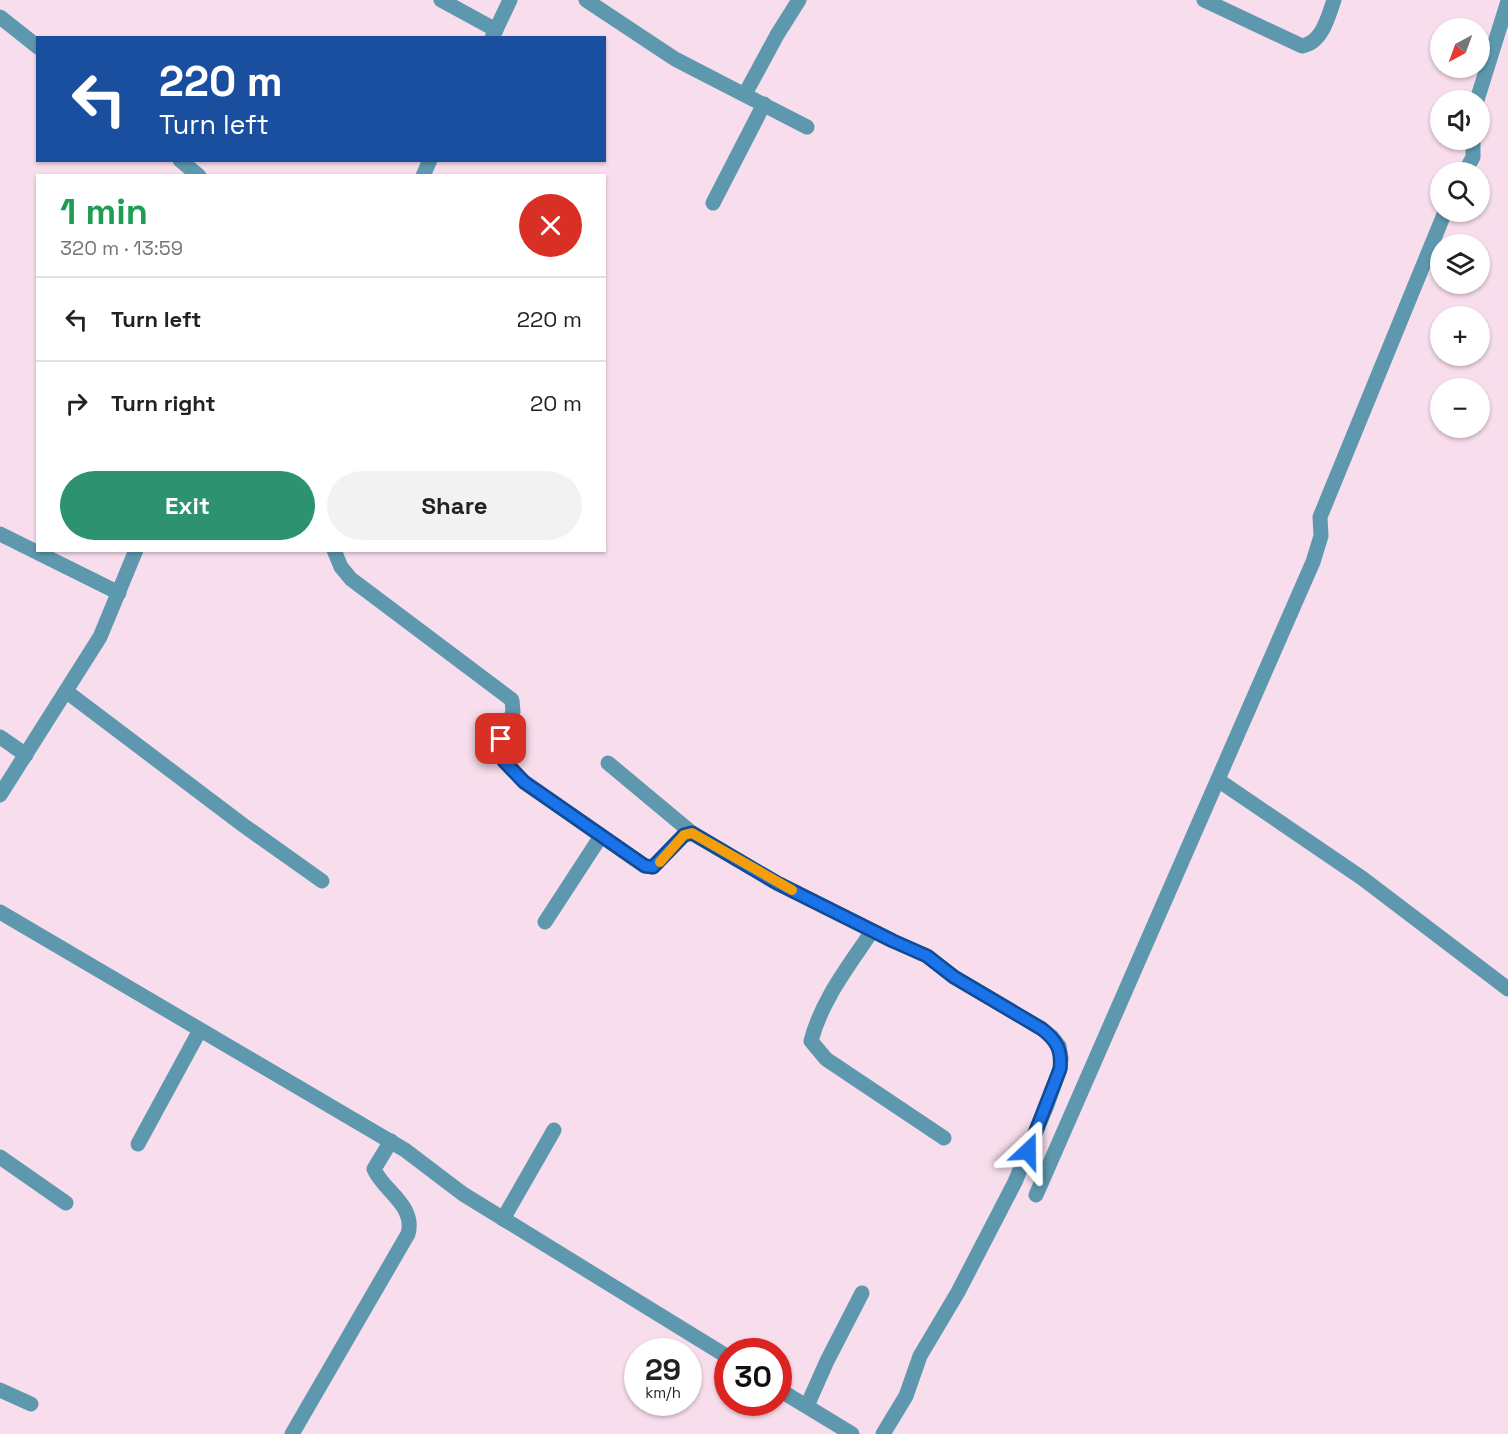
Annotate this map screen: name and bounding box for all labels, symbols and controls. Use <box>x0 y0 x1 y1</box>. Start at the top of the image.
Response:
north arrow <box>1430 18 1490 78</box>
map controls <box>1430 18 1490 438</box>
text: 220 m <box>159 55 283 108</box>
icon: left <box>60 60 138 138</box>
button: sound <box>1430 90 1490 150</box>
text: Turn left <box>159 107 269 142</box>
button: search <box>1430 162 1490 222</box>
text: 1 min <box>60 189 148 235</box>
button: close <box>519 194 582 257</box>
button: layers <box>1430 234 1490 294</box>
text: 320 m · 13:59 <box>60 235 183 261</box>
icon: left <box>60 303 93 336</box>
text: Turn left <box>111 305 201 333</box>
text: 220 m <box>517 305 582 333</box>
button: + <box>1430 306 1490 366</box>
button: − <box>1430 378 1490 438</box>
icon: right <box>60 387 93 420</box>
text: Turn right <box>111 389 216 417</box>
text: 20 m <box>530 389 582 417</box>
button: Exit <box>60 471 315 540</box>
button: Share <box>327 471 582 540</box>
pin <box>475 713 526 764</box>
icon: arrive <box>484 722 517 755</box>
position arrow <box>996 1119 1060 1183</box>
speed limit sign: 30 <box>714 1338 792 1416</box>
text: 29 <box>645 1350 681 1389</box>
text: km/h <box>645 1383 681 1402</box>

